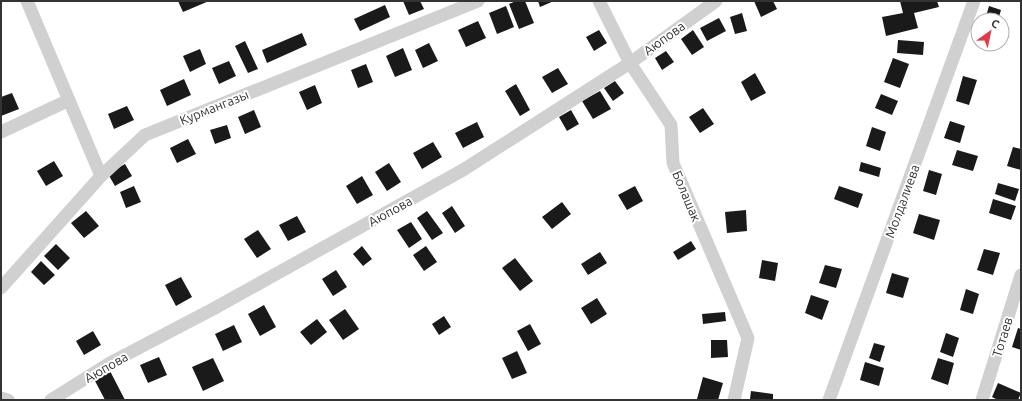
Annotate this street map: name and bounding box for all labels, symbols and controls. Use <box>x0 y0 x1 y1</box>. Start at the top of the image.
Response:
north arrow <box>970 12 1010 52</box>
text: С <box>989 17 1002 31</box>
street label: Аюпова <box>641 18 687 58</box>
street label: Курмангазы <box>178 87 250 127</box>
street label: Молдалиева <box>882 162 922 240</box>
street label: Болашак <box>670 168 704 224</box>
street label: Аюпова <box>366 193 414 229</box>
street label: Тотаев <box>989 315 1015 359</box>
street label: Аюпова <box>82 349 130 385</box>

